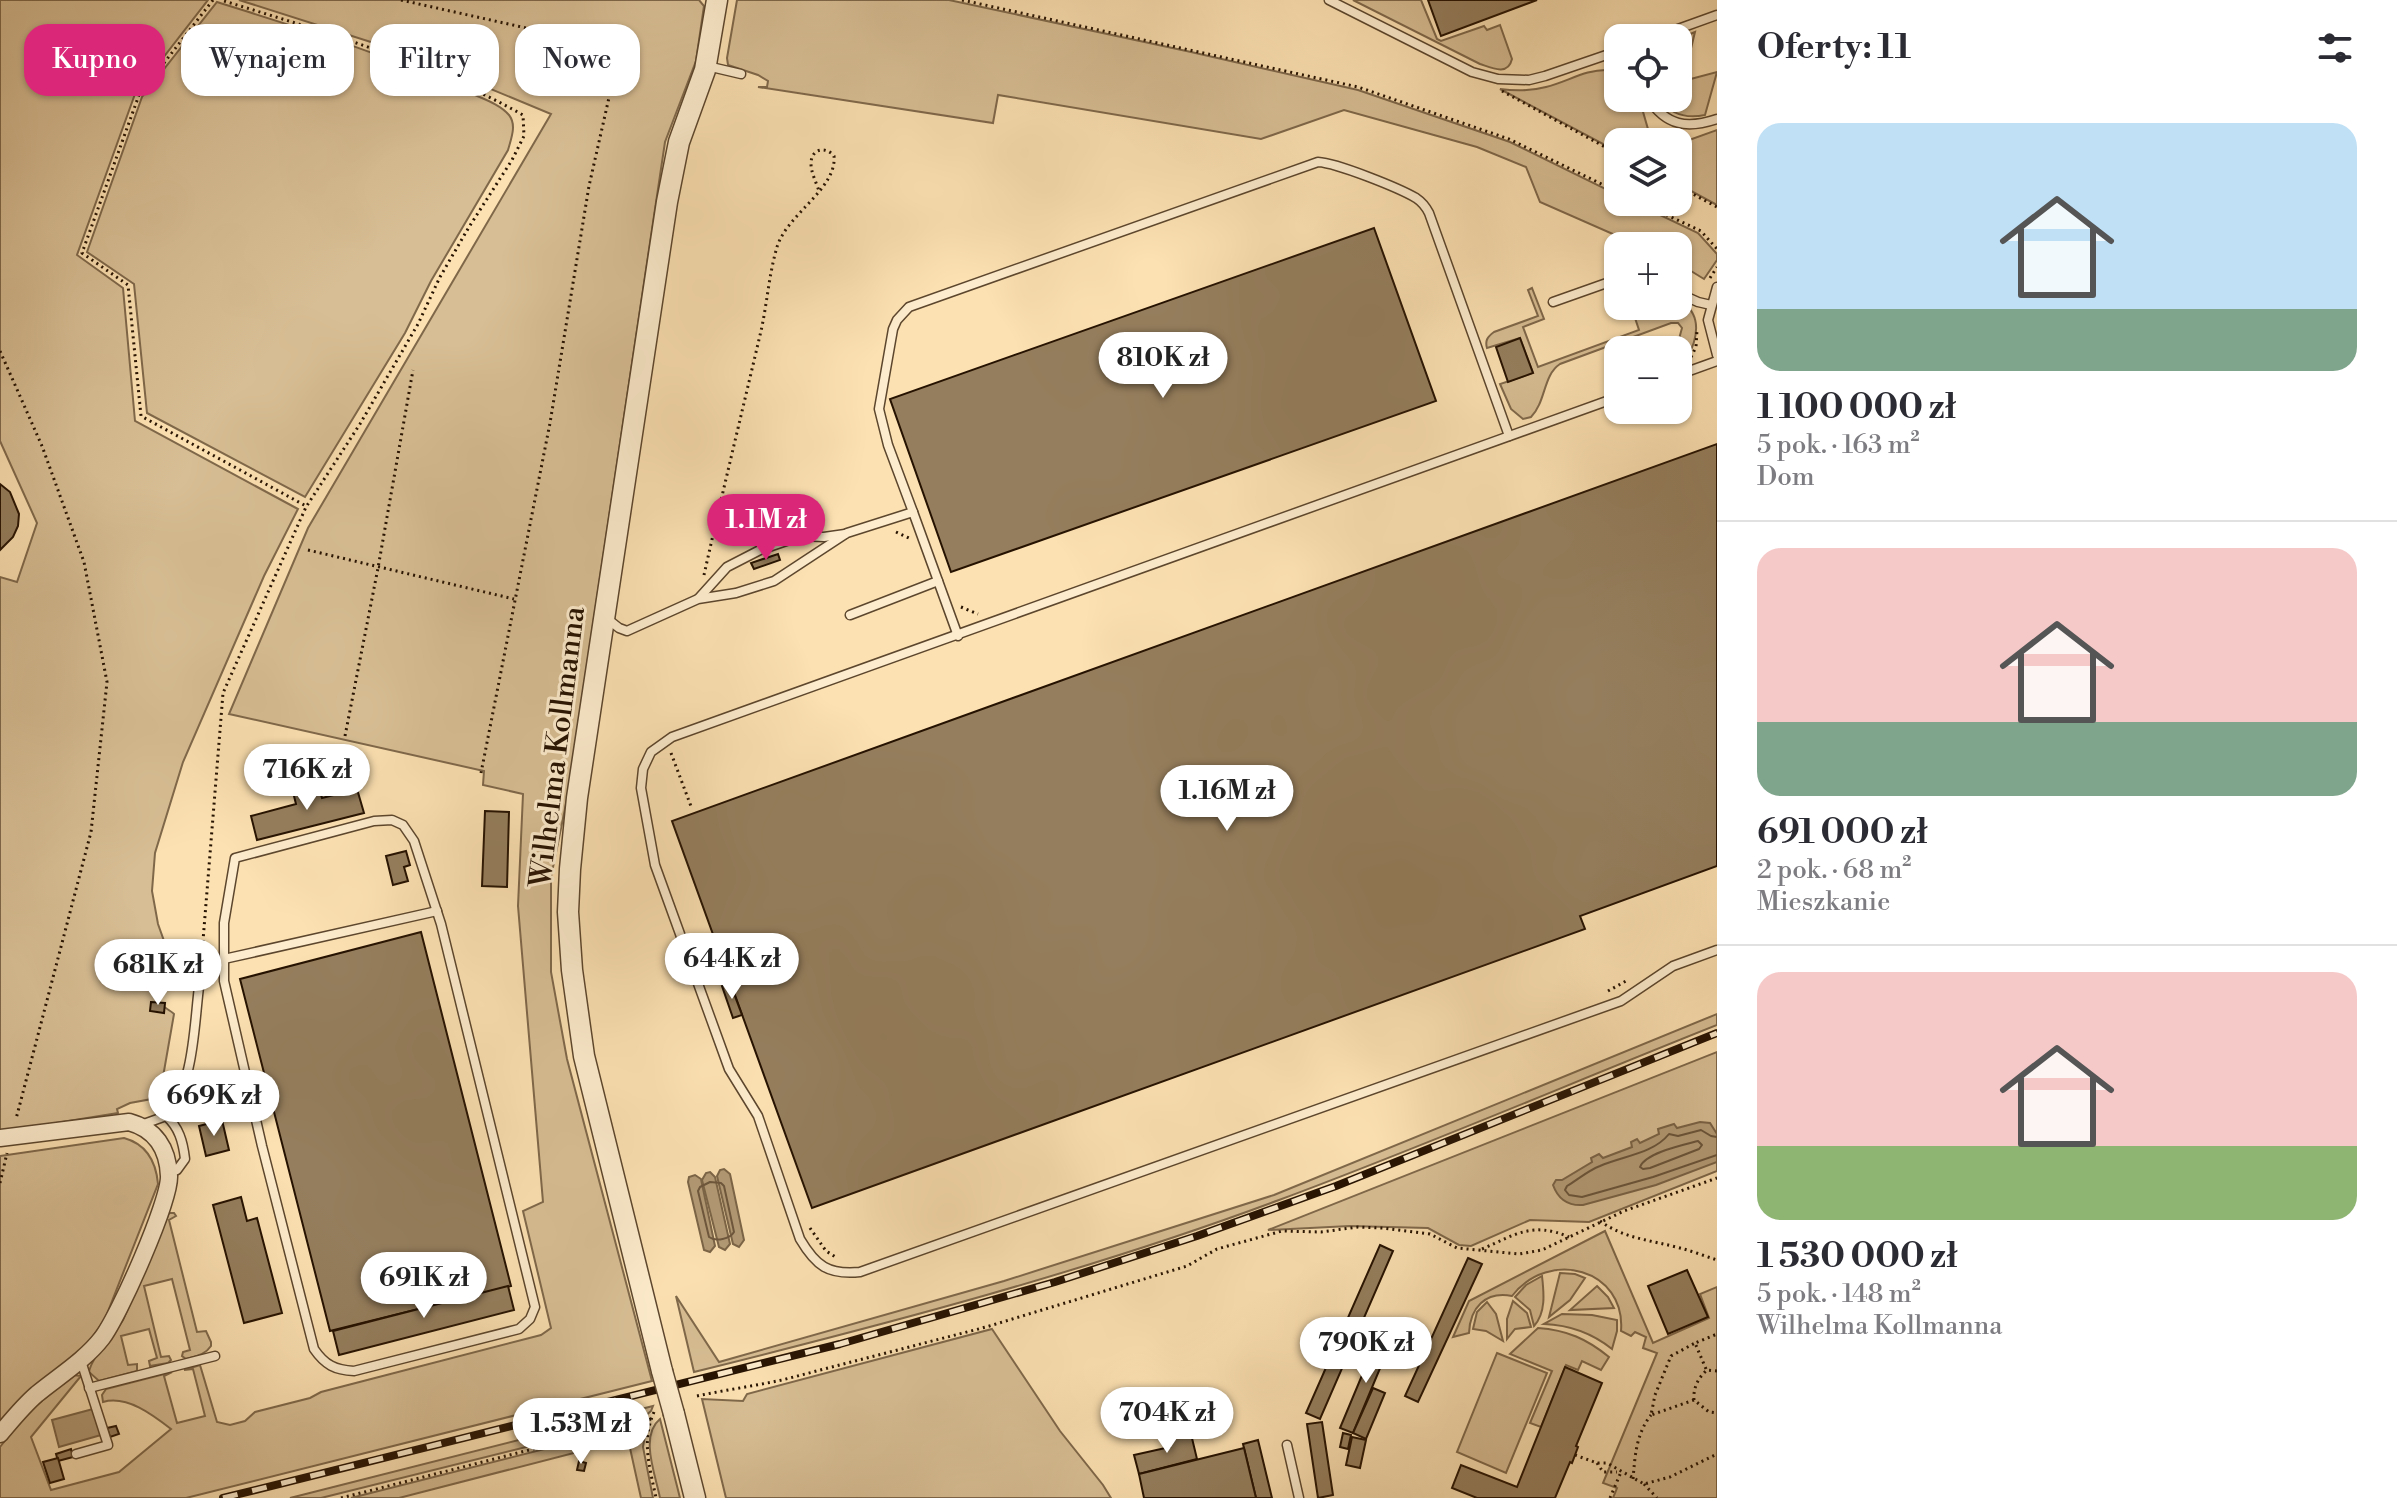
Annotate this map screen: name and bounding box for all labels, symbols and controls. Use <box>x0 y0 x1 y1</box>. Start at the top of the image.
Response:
chip: Kupno <box>24 24 165 96</box>
chip: Wynajem <box>181 24 354 96</box>
chip: Filtry <box>370 24 499 96</box>
chip: Nowe <box>515 24 640 96</box>
map controls <box>1604 24 1692 424</box>
button: locate <box>1604 24 1692 112</box>
icon: filters <box>2313 26 2357 70</box>
text: Oferty: 11 <box>1757 27 1911 69</box>
button: layers <box>1604 128 1692 216</box>
icon: home <box>1985 175 2129 319</box>
button: + <box>1604 232 1692 320</box>
pin: 810K zł <box>1089 332 1237 400</box>
button: − <box>1604 336 1692 424</box>
text: 810K zł <box>1117 342 1209 374</box>
text: 1 100 000 zł <box>1757 387 1956 429</box>
text: 5 pok. · 163 m² <box>1757 429 1920 461</box>
text: Dom <box>1757 461 1815 493</box>
pin: 1.1M zł <box>692 494 840 562</box>
text: 1.1M zł <box>725 504 807 536</box>
icon: home <box>1985 600 2129 744</box>
street label: Wilhelma Kollmanna <box>522 603 594 891</box>
pin: 716K zł <box>233 744 381 812</box>
text: 716K zł <box>262 754 352 786</box>
pin: 1.16M zł <box>1144 765 1310 833</box>
text: 1.16M zł <box>1178 775 1276 807</box>
text: 691 000 zł <box>1757 812 1927 854</box>
text: 2 pok. · 68 m² <box>1757 854 1911 886</box>
text: Mieszkanie <box>1757 886 1890 918</box>
pin: 644K zł <box>658 933 806 1001</box>
pin: 681K zł <box>84 939 232 1007</box>
text: 644K zł <box>683 943 781 975</box>
text: 681K zł <box>112 949 204 981</box>
icon: home <box>1985 1024 2129 1168</box>
pin: 669K zł <box>140 1070 288 1138</box>
text: 669K zł <box>166 1080 262 1112</box>
text: 1 530 000 zł <box>1757 1236 1957 1278</box>
pin: 691K zł <box>350 1252 498 1320</box>
text: 691K zł <box>379 1262 469 1294</box>
text: 5 pok. · 148 m² <box>1757 1278 1921 1310</box>
text: Wilhelma Kollmanna <box>1757 1310 2002 1342</box>
pin: 790K zł <box>1292 1317 1440 1385</box>
text: 790K zł <box>1318 1327 1414 1359</box>
pin: 704K zł <box>1093 1387 1241 1455</box>
text: 704K zł <box>1118 1397 1216 1429</box>
pin: 1.53M zł <box>498 1398 664 1466</box>
text: 1.53M zł <box>531 1408 631 1440</box>

